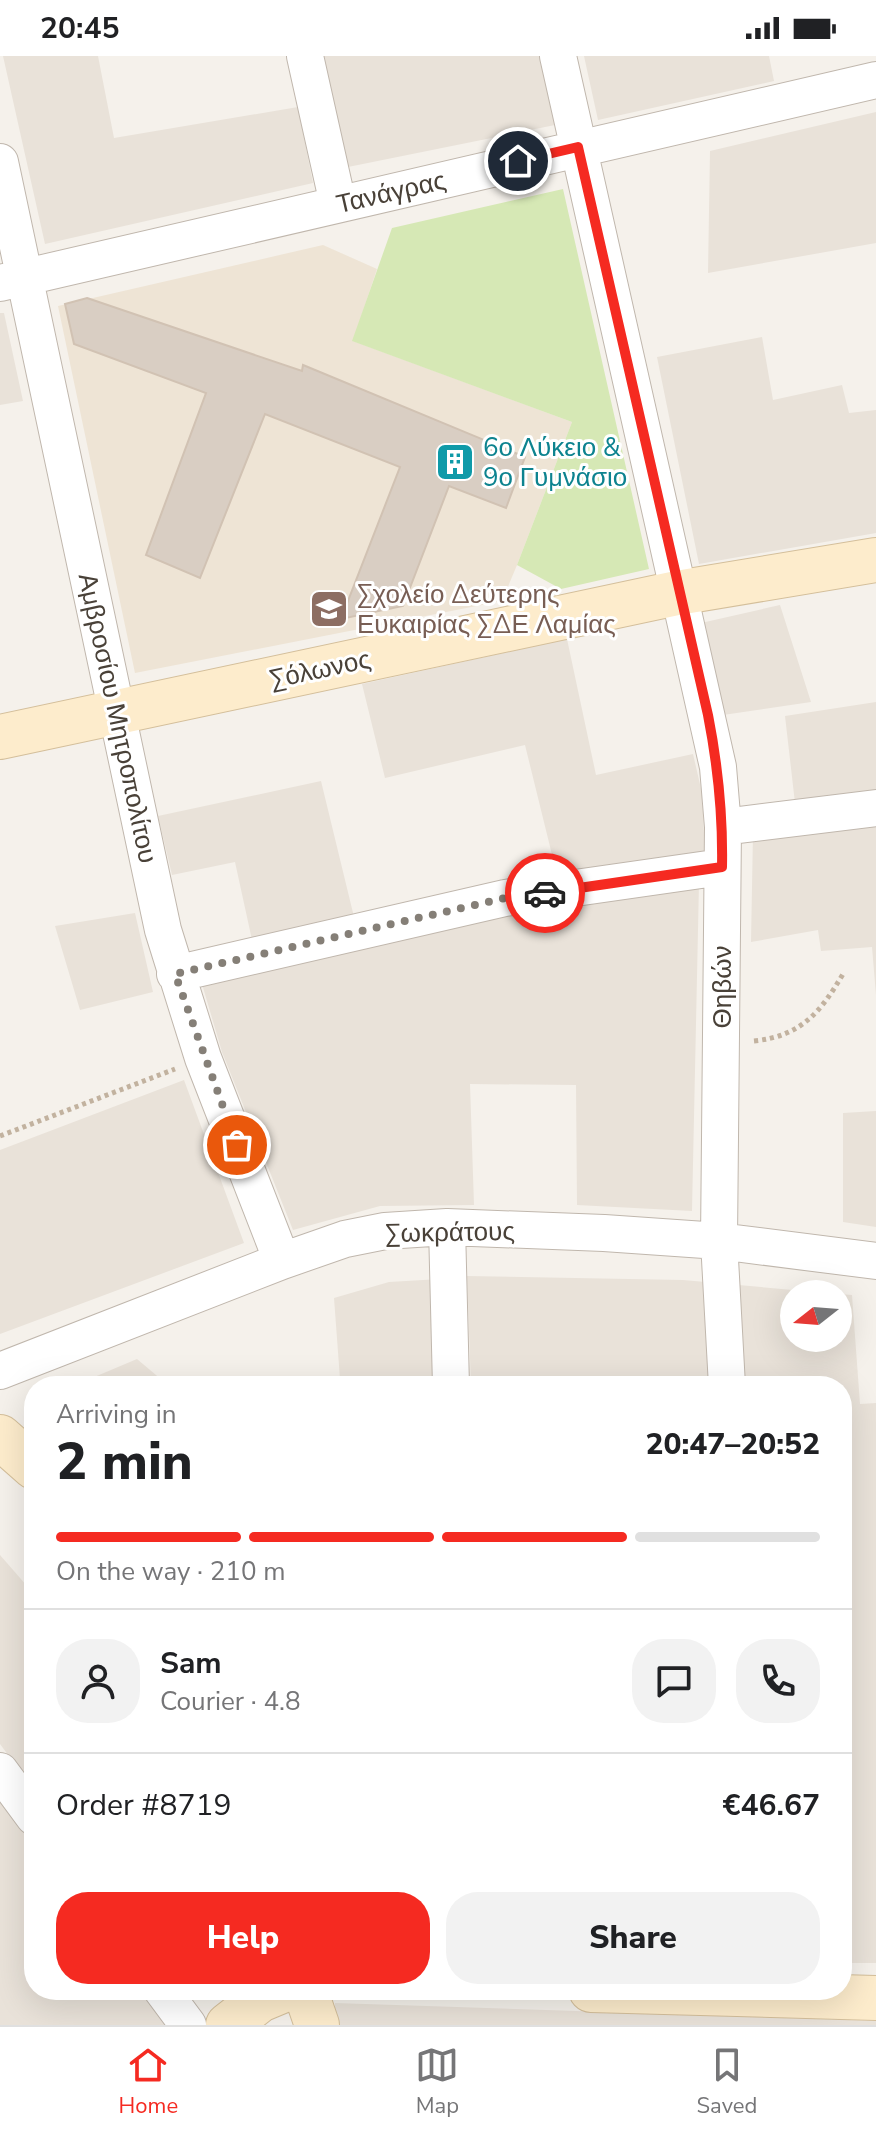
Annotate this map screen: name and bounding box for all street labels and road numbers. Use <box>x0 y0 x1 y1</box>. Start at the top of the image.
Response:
street label: Τανάγρας <box>333 163 449 222</box>
street label: Αμβροσίου Μητροπολίτου <box>70 570 165 866</box>
street label: Σόλωνος <box>266 642 374 697</box>
street label: Θηβών <box>705 946 740 1028</box>
street label: Σωκράτους <box>385 1214 515 1251</box>

